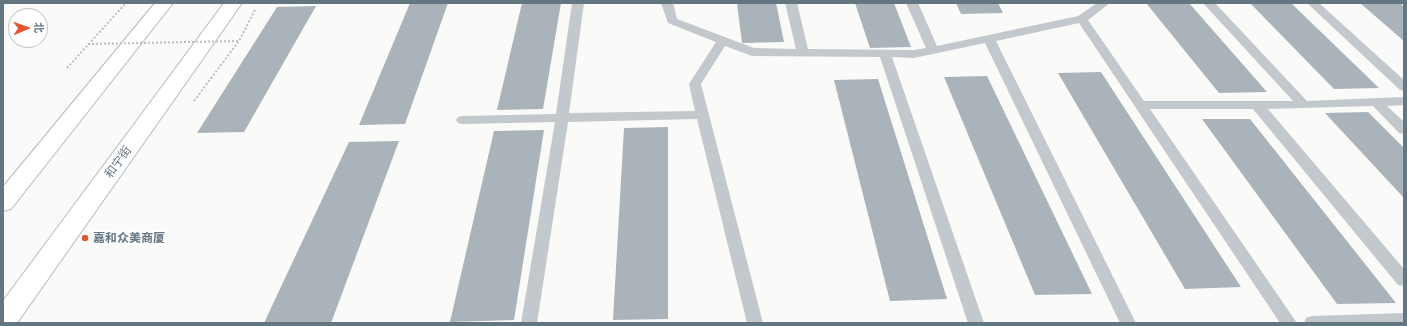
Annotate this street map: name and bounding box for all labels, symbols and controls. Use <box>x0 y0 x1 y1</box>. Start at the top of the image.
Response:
north arrow <box>8 8 48 48</box>
text: 北 <box>33 22 46 33</box>
street label: 和宁街 <box>102 143 134 181</box>
place label: 嘉和众美商厦 <box>93 231 165 245</box>
marker: 嘉和众美商厦 <box>80 233 90 243</box>

